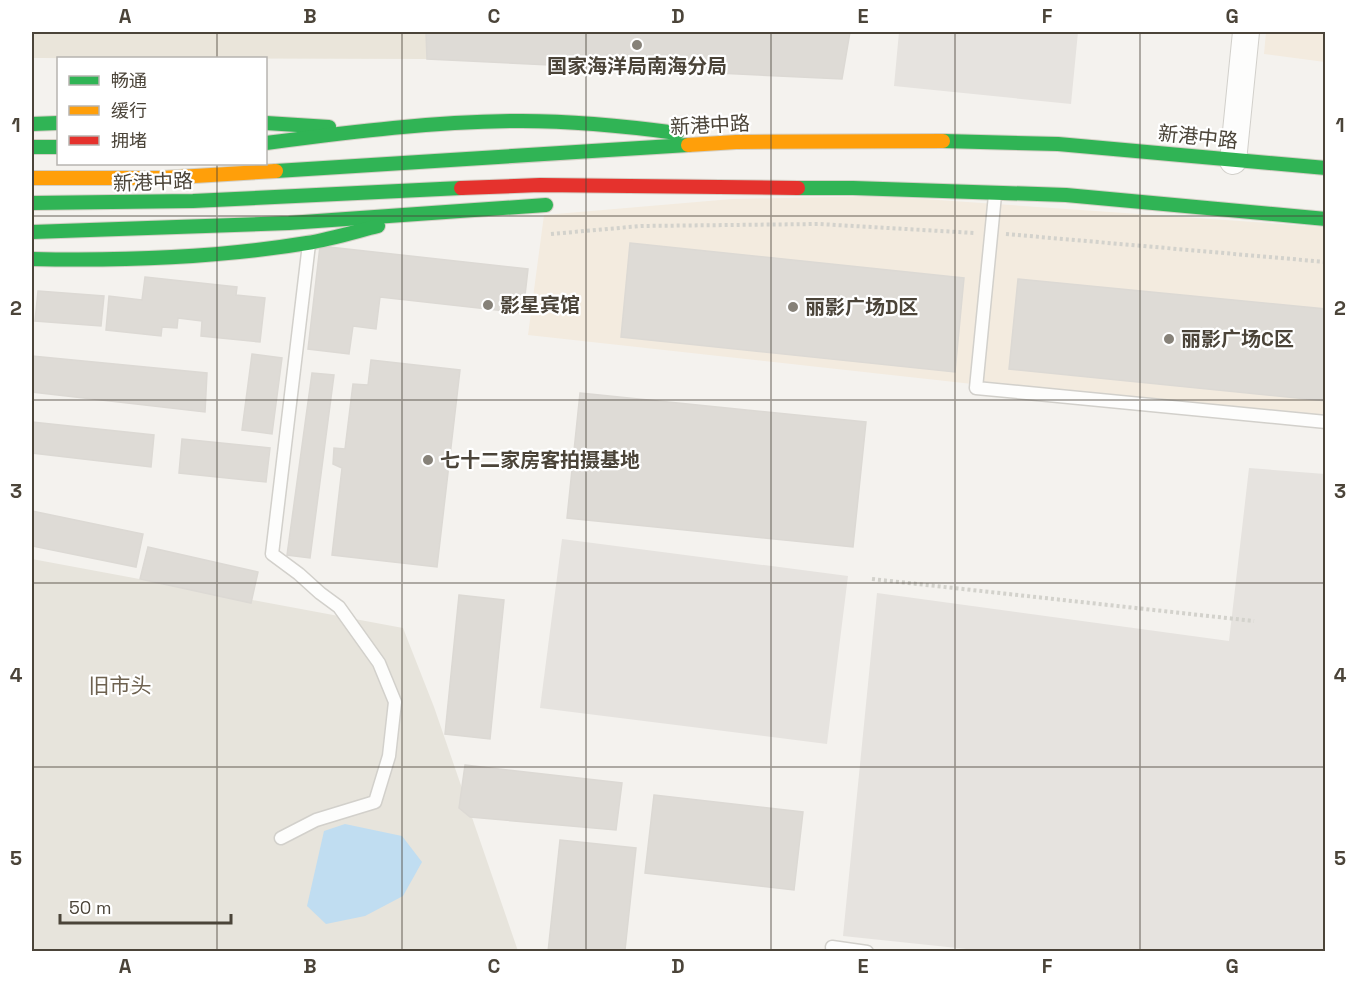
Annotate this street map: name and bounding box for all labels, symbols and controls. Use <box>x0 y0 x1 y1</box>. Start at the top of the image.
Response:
text: A <box>119 3 132 29</box>
text: B <box>303 3 317 29</box>
text: C <box>488 3 501 29</box>
text: D <box>671 3 685 29</box>
text: E <box>857 3 869 29</box>
text: F <box>1042 3 1053 29</box>
text: G <box>1225 3 1239 29</box>
marker: 国家海洋局南海分局 <box>630 38 644 52</box>
place label: 国家海洋局南海分局 <box>547 53 727 79</box>
legend <box>57 57 267 165</box>
text: 畅通 <box>111 69 147 92</box>
text: 缓行 <box>111 99 147 122</box>
street label: 新港中路 <box>669 110 751 140</box>
text: 1 <box>11 112 21 138</box>
text: 1 <box>1335 112 1345 138</box>
street label: 新港中路 <box>1157 120 1239 154</box>
text: 拥堵 <box>111 129 147 152</box>
street label: 新港中路 <box>113 168 193 196</box>
place label: 影星宾馆 <box>500 292 580 318</box>
place label: 丽影广场D区 <box>805 294 918 320</box>
text: 2 <box>10 295 22 321</box>
text: 2 <box>1334 295 1346 321</box>
marker: 影星宾馆 <box>481 298 495 312</box>
marker: 丽影广场D区 <box>786 300 800 314</box>
place label: 丽影广场C区 <box>1181 326 1294 352</box>
marker: 丽影广场C区 <box>1162 332 1176 346</box>
place label: 七十二家房客拍摄基地 <box>440 447 640 473</box>
marker: 七十二家房客拍摄基地 <box>421 453 435 467</box>
text: 3 <box>10 478 22 504</box>
text: 3 <box>1334 478 1346 504</box>
text: 4 <box>10 662 23 688</box>
text: 4 <box>1334 662 1347 688</box>
district label: 旧市头 <box>89 672 152 699</box>
text: 5 <box>10 845 22 871</box>
text: 5 <box>1334 845 1346 871</box>
scale bar <box>60 887 231 925</box>
text: 50 m <box>69 896 111 919</box>
text: A <box>119 953 132 979</box>
text: B <box>303 953 317 979</box>
text: C <box>488 953 501 979</box>
text: D <box>671 953 685 979</box>
text: E <box>857 953 869 979</box>
text: F <box>1042 953 1053 979</box>
text: G <box>1225 953 1239 979</box>

